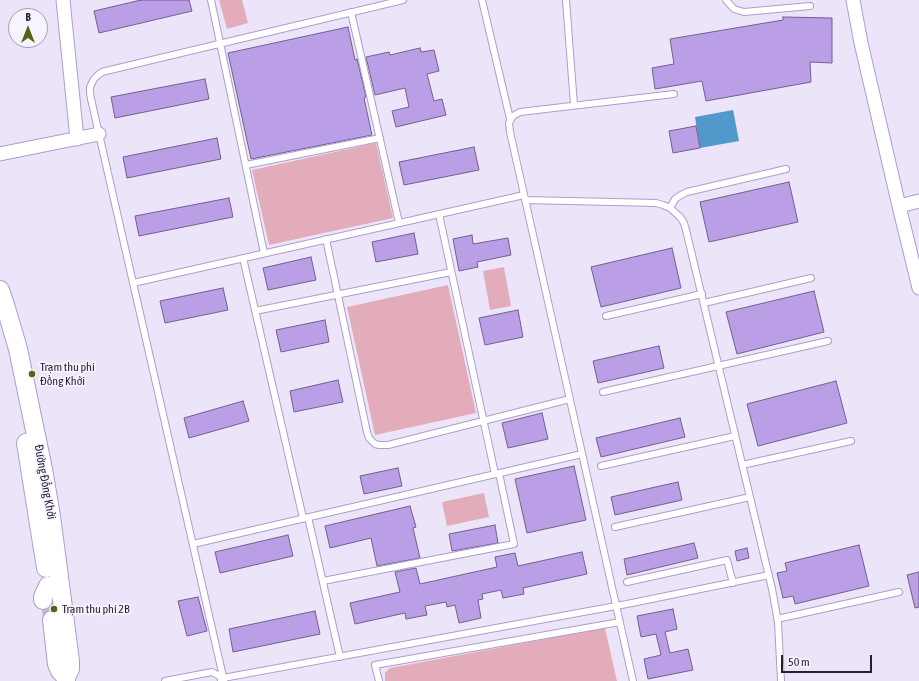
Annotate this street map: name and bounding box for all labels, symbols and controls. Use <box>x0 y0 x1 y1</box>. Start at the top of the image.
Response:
north arrow <box>8 8 48 48</box>
text: B <box>25 11 31 23</box>
place label: Trạm thu phí Đồng Khởi <box>40 360 95 388</box>
marker: Trạm thu phí Đồng Khởi <box>27 369 37 379</box>
street label: Đường Đồng Khởi <box>31 443 59 521</box>
place label: Trạm thu phí 2B <box>62 602 130 616</box>
marker: Trạm thu phí 2B <box>49 604 59 614</box>
scale bar <box>783 647 874 673</box>
text: 50 m <box>788 655 810 669</box>

